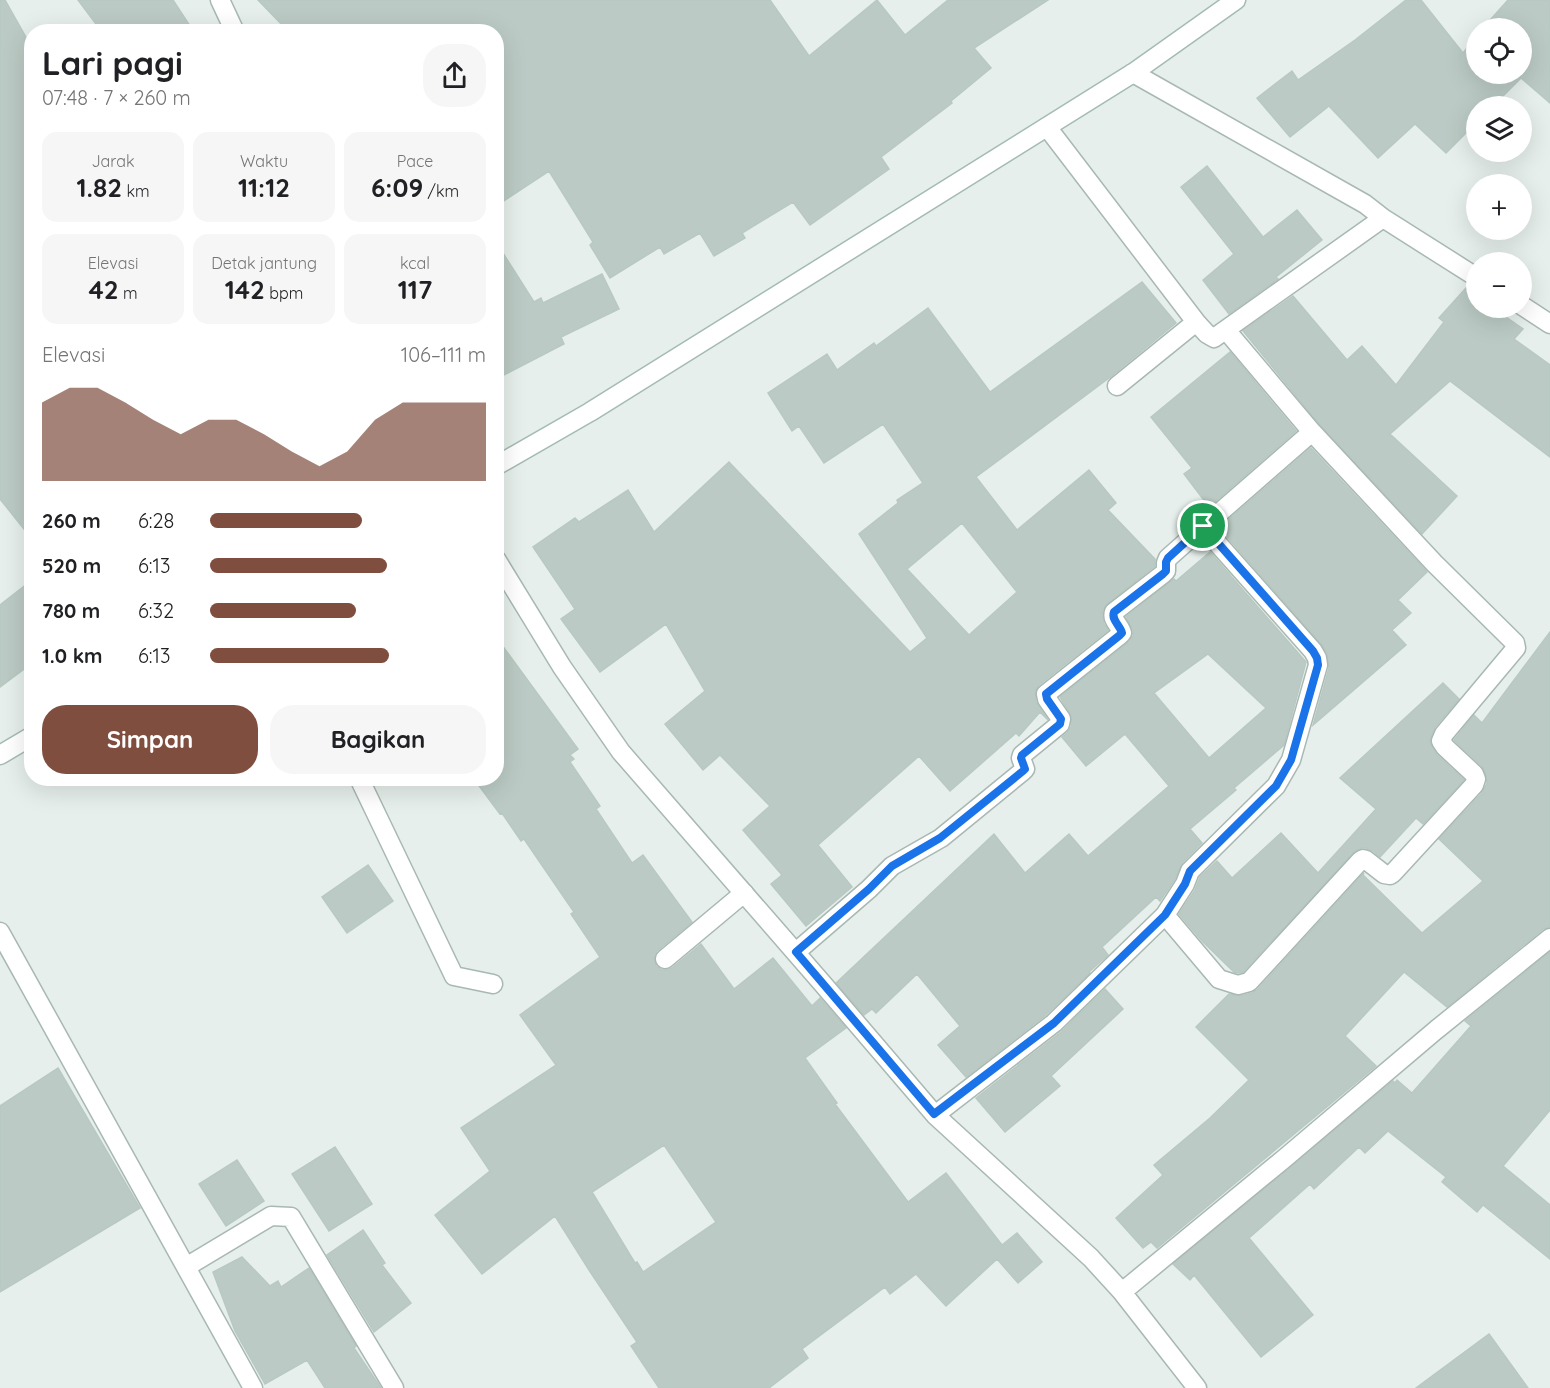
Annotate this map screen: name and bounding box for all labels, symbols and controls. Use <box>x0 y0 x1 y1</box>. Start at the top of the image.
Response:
map controls <box>1466 18 1532 318</box>
button: locate <box>1466 18 1532 84</box>
text: Lari pagi <box>42 42 183 83</box>
button: share <box>423 44 486 107</box>
text: 07:48 · 7 × 260 m <box>42 85 191 110</box>
button: layers <box>1466 96 1532 162</box>
text: Jarak <box>91 151 135 171</box>
text: Waktu <box>240 151 288 171</box>
text: Pace <box>397 151 433 171</box>
text: 1.82 <box>76 171 122 204</box>
text: 11:12 <box>238 171 290 204</box>
text: 6:09 <box>371 171 423 204</box>
button: + <box>1466 174 1532 240</box>
text: km <box>122 181 150 201</box>
text: /km <box>423 181 459 201</box>
button: − <box>1466 252 1532 318</box>
text: Elevasi <box>88 253 138 273</box>
text: Detak jantung <box>211 253 317 273</box>
text: kcal <box>400 253 430 273</box>
text: 42 <box>88 273 119 306</box>
text: 142 <box>225 273 265 306</box>
text: 117 <box>398 273 432 306</box>
text: m <box>119 283 138 303</box>
text: bpm <box>265 283 303 303</box>
text: Elevasi <box>42 342 105 367</box>
text: 106–111 m <box>401 342 486 367</box>
pin <box>1177 500 1228 551</box>
text: 260 m <box>42 508 101 533</box>
text: 6:28 <box>138 508 174 533</box>
icon: arrive <box>1186 509 1219 542</box>
text: 520 m <box>42 553 101 578</box>
text: 6:13 <box>138 553 170 578</box>
text: 780 m <box>42 598 100 623</box>
text: 6:32 <box>138 598 174 623</box>
text: 1.0 km <box>42 643 102 668</box>
text: 6:13 <box>138 643 170 668</box>
button: Simpan <box>42 705 258 774</box>
button: Bagikan <box>270 705 486 774</box>

